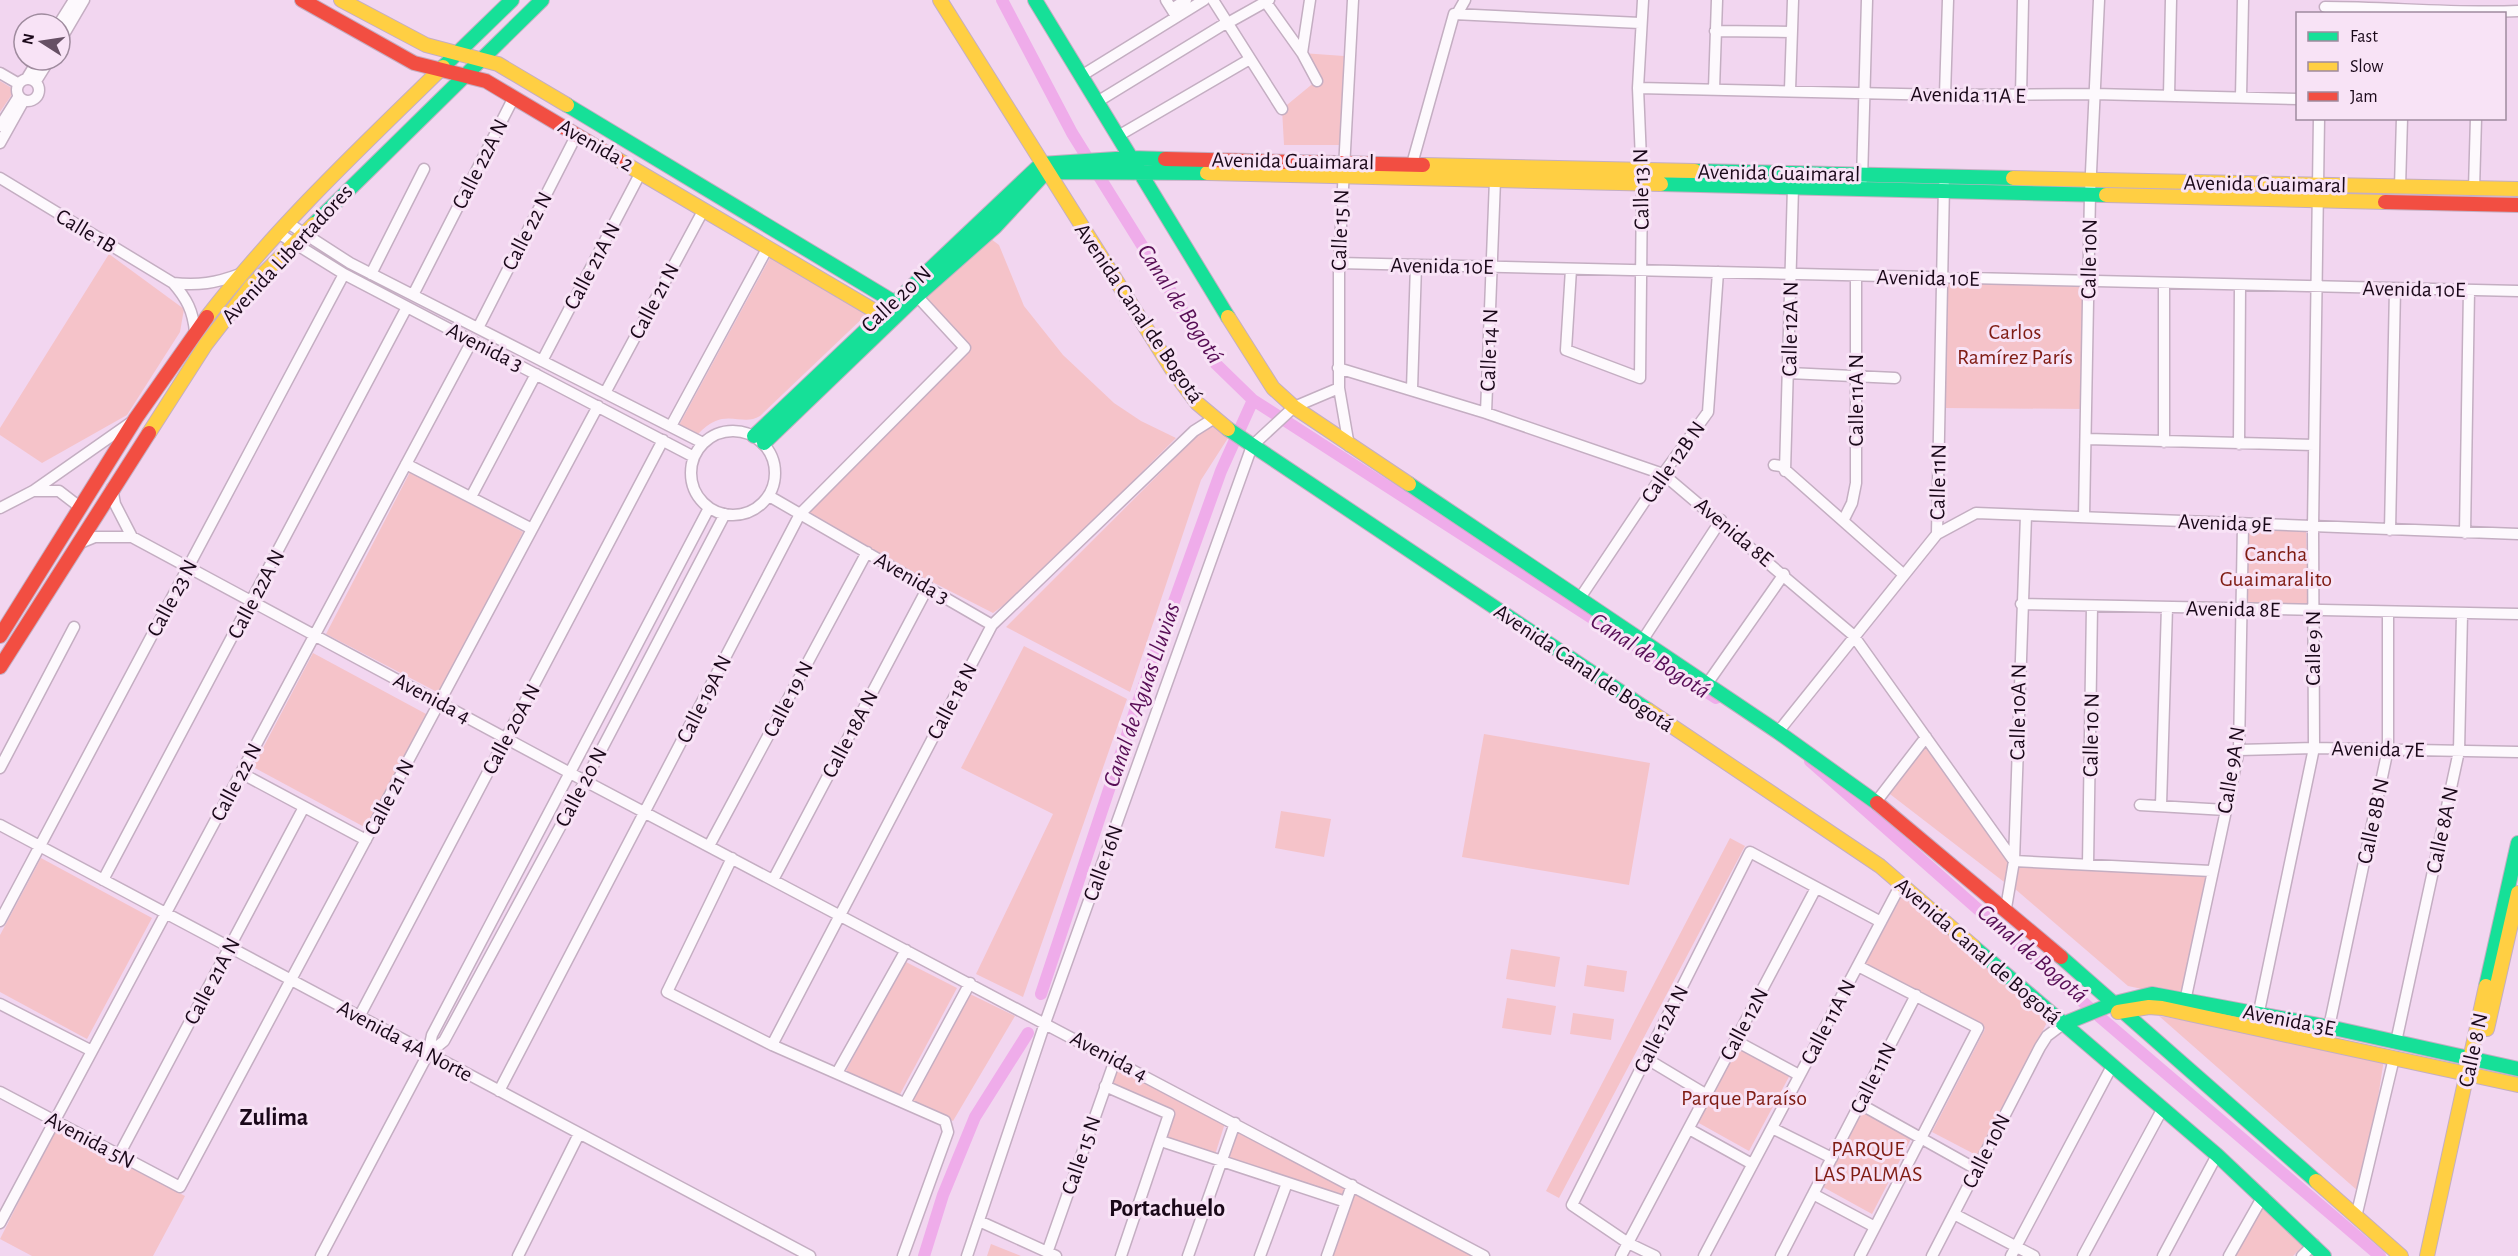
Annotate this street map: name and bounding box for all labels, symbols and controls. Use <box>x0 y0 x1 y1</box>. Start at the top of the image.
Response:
north arrow <box>12 12 72 72</box>
legend <box>2296 12 2506 120</box>
text: Fast <box>2350 28 2378 46</box>
text: N <box>19 32 37 46</box>
text: Slow <box>2350 58 2383 76</box>
street label: Avenida 11A E <box>1910 83 2026 107</box>
text: Jam <box>2350 88 2378 106</box>
street label: Avenida 2 <box>554 115 638 175</box>
street label: Calle 22A N <box>448 116 512 212</box>
street label: Calle 13 N <box>1629 148 1653 230</box>
street label: Avenida Guaimaral <box>1211 149 1375 173</box>
street label: Avenida Guaimaral <box>1697 161 1861 185</box>
street label: Avenida Guaimaral <box>2183 172 2347 196</box>
street label: Avenida Libertadores <box>217 180 357 328</box>
street label: Calle 22 N <box>498 188 556 274</box>
street label: Calle 15 N <box>1328 189 1352 271</box>
street label: Calle 1B <box>52 205 120 257</box>
street label: Calle 21A N <box>560 219 624 313</box>
street label: Avenida Canal de Bogotá <box>1071 219 1207 407</box>
street label: Calle 10N <box>2077 219 2101 299</box>
water label: Canal de Bogotá <box>1133 240 1227 368</box>
street label: Avenida 10E <box>1390 254 1494 278</box>
street label: Calle 21 N <box>625 259 683 343</box>
street label: Calle 20 N <box>857 261 935 337</box>
street label: Avenida 10E <box>1876 266 1980 290</box>
street label: Avenida 10E <box>2362 277 2466 301</box>
street label: Calle 12A N <box>1778 281 1802 377</box>
street label: Calle 14 N <box>1477 308 1501 392</box>
street label: Avenida 3 <box>443 319 527 375</box>
park label: Carlos Ramírez París <box>1957 321 2073 368</box>
street label: Calle 11A N <box>1845 354 1867 446</box>
street label: Calle 12B N <box>1637 417 1709 507</box>
street label: Calle 11N <box>1926 444 1950 520</box>
street label: Avenida 8E <box>1691 493 1778 571</box>
street label: Avenida 9E <box>2178 510 2273 536</box>
park label: Cancha Guaimaralito <box>2220 543 2332 590</box>
street label: Calle 22A N <box>223 546 289 642</box>
street label: Avenida 3 <box>871 548 953 608</box>
street label: Calle 23 N <box>143 556 201 640</box>
street label: Avenida 8E <box>2186 597 2281 621</box>
water label: Canal de Aguas Lluvias <box>1099 599 1185 790</box>
street label: Avenida Canal de Bogotá <box>1490 600 1678 736</box>
water label: Canal de Bogotá <box>1586 609 1714 703</box>
street label: Calle 9 N <box>2302 610 2324 686</box>
street label: Calle 19A N <box>673 651 735 747</box>
street label: Calle 19 N <box>759 657 817 741</box>
street label: Calle 18 N <box>923 659 981 743</box>
street label: Calle 10A N <box>2006 663 2030 761</box>
street label: Avenida 4 <box>390 669 474 727</box>
street label: Calle 20A N <box>478 680 544 778</box>
street label: Calle 18A N <box>818 687 882 781</box>
street label: Calle 10 N <box>2079 693 2103 777</box>
street label: Calle 9A N <box>2213 725 2249 815</box>
street label: Avenida 7E <box>2331 737 2425 761</box>
street label: Calle 22 N <box>206 739 266 825</box>
street label: Calle 20 N <box>551 744 611 830</box>
street label: Calle 21 N <box>360 755 418 839</box>
street label: Calle 8B N <box>2353 776 2393 866</box>
street label: Calle 8A N <box>2422 785 2462 875</box>
street label: Calle 16N <box>1079 822 1127 904</box>
street label: Avenida Canal de Bogotá <box>1890 872 2066 1030</box>
water label: Canal de Bogotá <box>1971 898 2093 1010</box>
street label: Calle 21A N <box>180 934 244 1028</box>
street label: Calle 11A N <box>1797 976 1859 1068</box>
street label: Calle 12A N <box>1630 982 1692 1076</box>
street label: Calle 12N <box>1716 984 1772 1064</box>
street label: Avenida 4A Norte <box>334 996 476 1086</box>
street label: Avenida 3E <box>2241 1000 2337 1040</box>
street label: Calle 8 N <box>2454 1011 2492 1089</box>
street label: Avenida 4 <box>1067 1027 1151 1085</box>
street label: Calle 11N <box>1846 1039 1900 1117</box>
park label: Parque Paraíso <box>1681 1087 1807 1109</box>
district label: Zulima <box>240 1106 308 1130</box>
street label: Avenida 5N <box>42 1107 138 1173</box>
street label: Calle 10N <box>1958 1110 2014 1192</box>
street label: Calle 15 N <box>1057 1113 1105 1197</box>
park label: PARQUE LAS PALMAS <box>1814 1138 1922 1185</box>
district label: Portachuelo <box>1109 1197 1225 1221</box>

